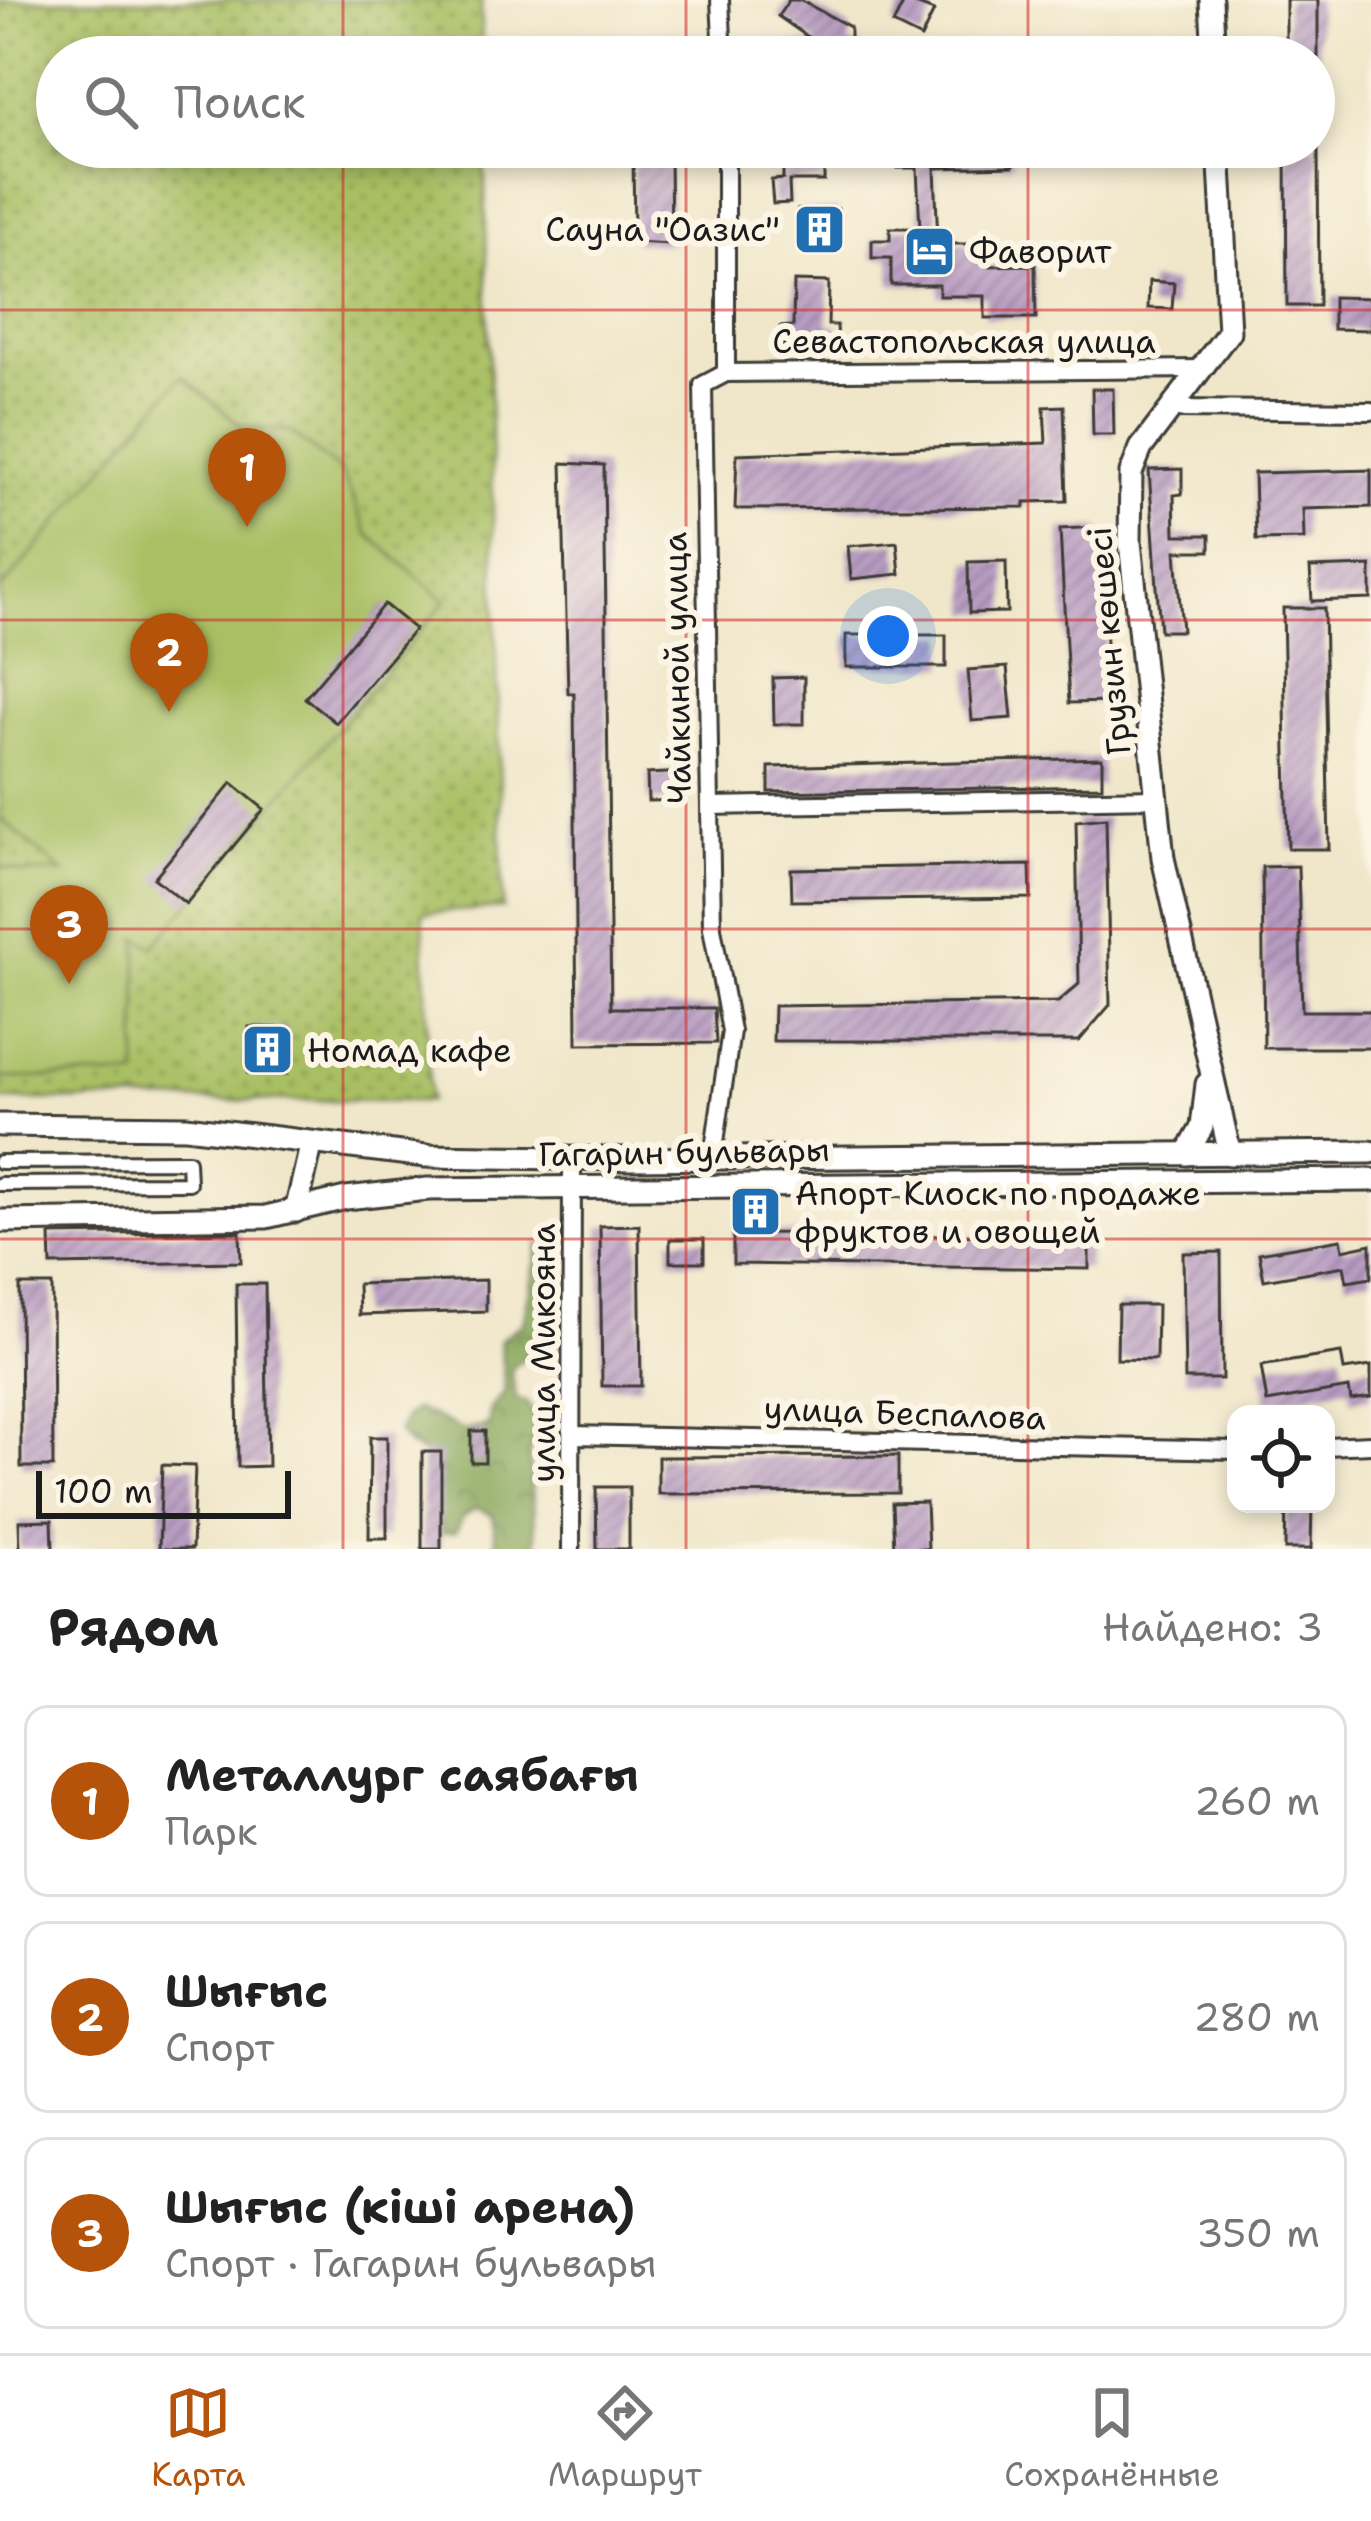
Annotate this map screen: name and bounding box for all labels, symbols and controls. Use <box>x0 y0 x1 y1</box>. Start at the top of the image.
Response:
search box <box>36 36 1335 168</box>
icon: search <box>78 69 144 135</box>
text: Поиск <box>174 72 305 132</box>
building icon: Сауна "Оазис" <box>791 201 847 257</box>
place label: Сауна "Оазис" <box>545 207 780 252</box>
hotel icon: Фаворит <box>902 223 958 279</box>
place label: Фаворит <box>969 229 1111 274</box>
street label: Севастопольская улица <box>772 319 1156 364</box>
pin: 1 <box>208 428 286 527</box>
street label: Грузин көшесі <box>1077 525 1141 757</box>
street label: Чайкиной улица <box>652 532 702 804</box>
your location <box>858 606 918 666</box>
pin: 2 <box>130 613 208 712</box>
pin: 3 <box>30 885 108 984</box>
building icon: Номад кафе <box>240 1022 296 1078</box>
place label: Номад кафе <box>307 1028 512 1073</box>
street label: Гагарин бульвары <box>538 1127 830 1177</box>
place label: Апорт Киоск по продаже фруктов и овощей <box>795 1171 1201 1254</box>
building icon: Апорт Киоск по продаже фруктов и овощей <box>728 1184 784 1240</box>
street label: улица Микояна <box>521 1224 566 1483</box>
street label: улица Беспалова <box>763 1386 1047 1440</box>
map controls <box>1227 1405 1335 1513</box>
button: locate <box>1227 1405 1335 1513</box>
scale bar <box>36 1465 291 1518</box>
text: 100 m <box>54 1469 153 1514</box>
text: Рядом <box>48 1593 219 1661</box>
text: Найдено: 3 <box>1102 1601 1323 1653</box>
text: Металлург саябағы <box>165 1745 639 1805</box>
text: 1 <box>81 1775 99 1827</box>
text: 260 m <box>1194 1775 1320 1827</box>
text: Парк <box>165 1805 258 1857</box>
text: Шығыс <box>165 1961 328 2021</box>
text: 2 <box>76 1991 104 2043</box>
text: 280 m <box>1193 1991 1320 2043</box>
text: Спорт <box>165 2021 274 2073</box>
text: Шығыс (кіші арена) <box>165 2177 635 2237</box>
text: 3 <box>76 2207 104 2259</box>
text: 350 m <box>1196 2207 1320 2259</box>
text: Спорт · Гагарин бульвары <box>165 2237 657 2289</box>
tab: Карта <box>151 2380 246 2497</box>
tab: Маршрут <box>548 2380 702 2497</box>
tab: Сохранённые <box>1004 2380 1220 2497</box>

